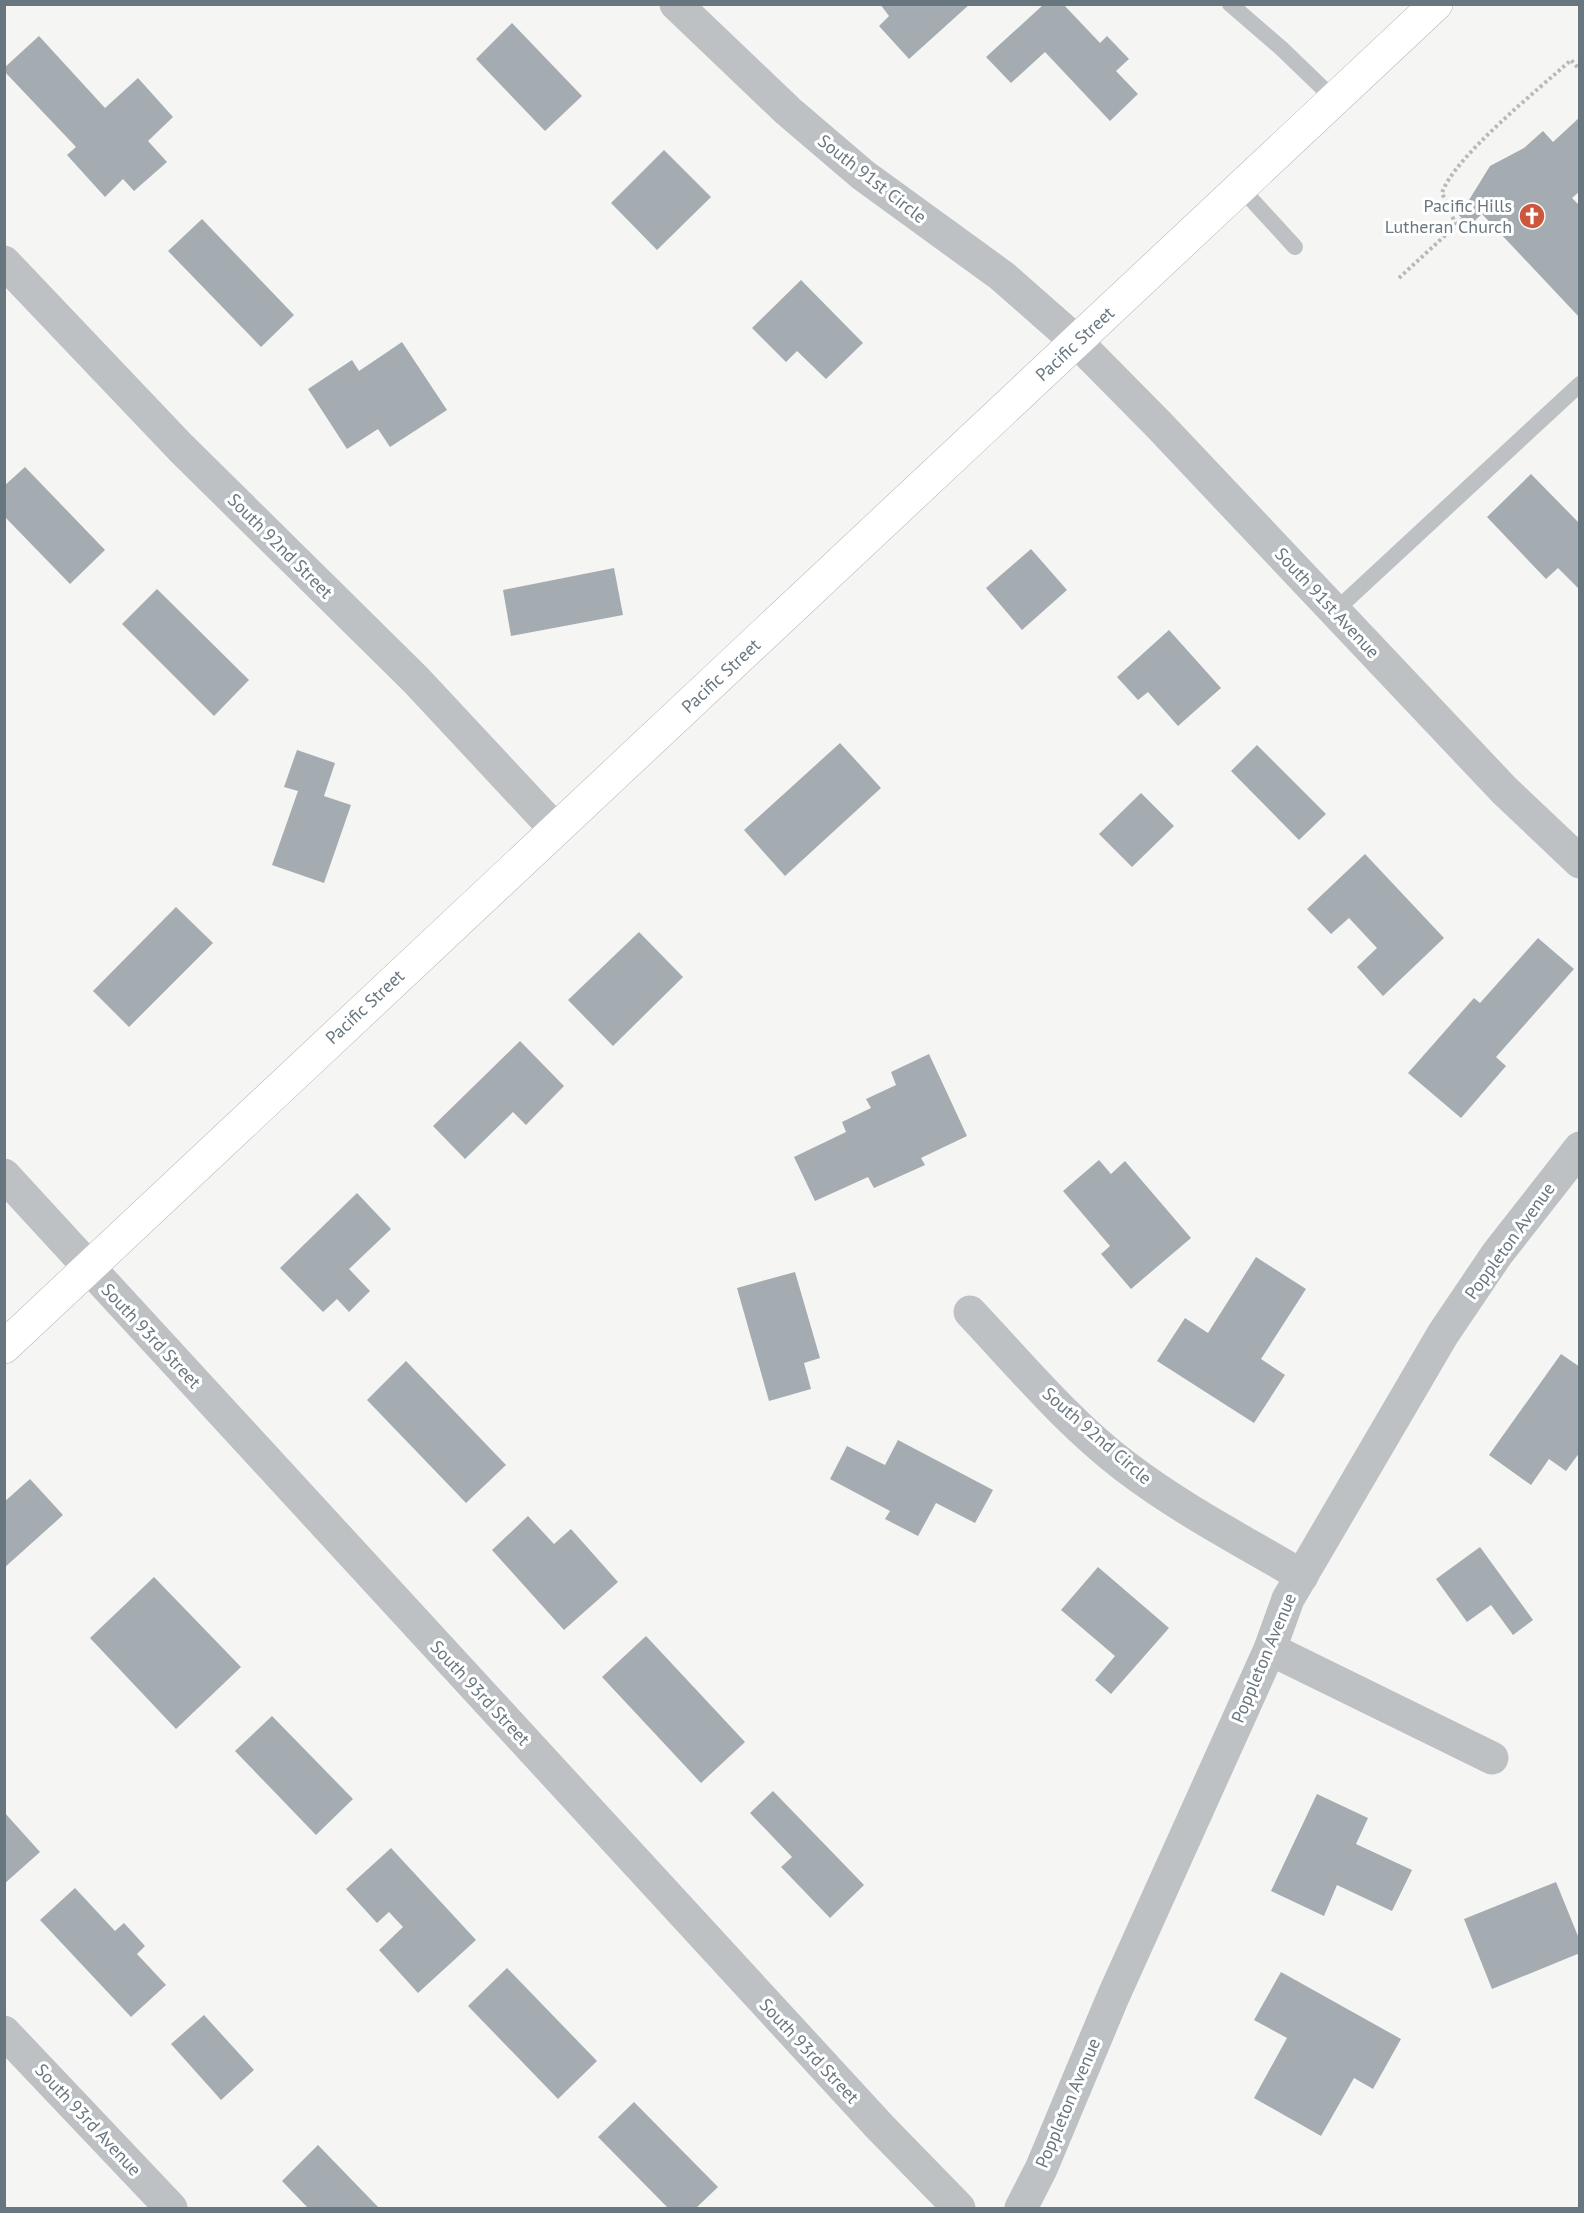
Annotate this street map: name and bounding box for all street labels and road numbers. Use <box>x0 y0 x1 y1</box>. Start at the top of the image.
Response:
street label: South 91st Circle <box>813 129 931 228</box>
street label: Pacific Street <box>1030 301 1119 386</box>
street label: South 92nd Street <box>223 488 338 603</box>
street label: South 91st Avenue <box>1270 542 1385 663</box>
street label: Pacific Street <box>676 633 765 718</box>
street label: Pacific Street <box>320 964 409 1049</box>
street label: Poppleton Avenue <box>1460 1178 1560 1304</box>
street label: South 93rd Street <box>97 1278 206 1393</box>
street label: South 92nd Circle <box>1038 1382 1157 1489</box>
street label: Poppleton Avenue <box>1226 1589 1301 1726</box>
street label: South 93rd Street <box>426 1635 535 1750</box>
street label: South 93rd Street <box>755 1993 864 2108</box>
street label: Poppleton Avenue <box>1030 2034 1105 2171</box>
street label: South 93rd Avenue <box>30 2059 146 2181</box>

